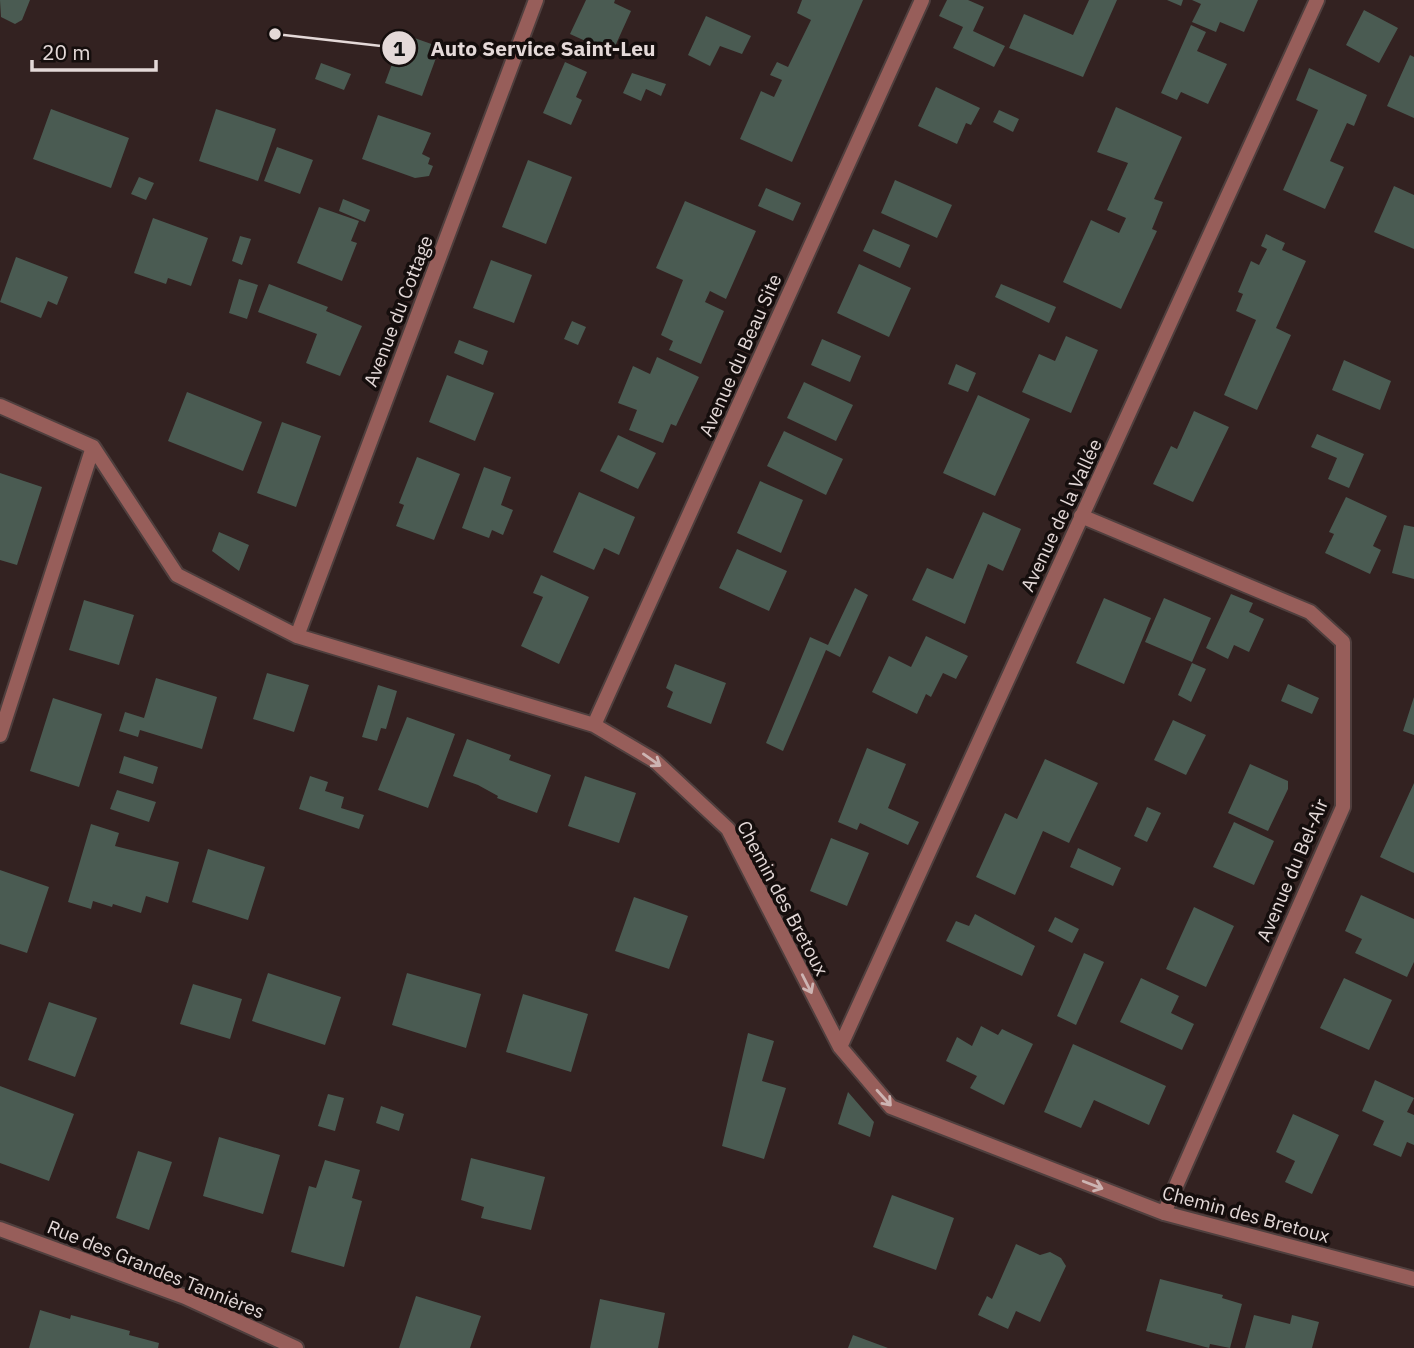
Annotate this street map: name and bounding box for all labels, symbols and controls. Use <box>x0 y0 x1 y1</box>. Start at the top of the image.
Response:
callout: Auto Service Saint-Leu <box>381 27 669 69</box>
scale bar <box>32 28 156 72</box>
text: 1 <box>393 34 406 62</box>
text: Auto Service Saint-Leu <box>430 34 656 62</box>
text: 20 m <box>42 38 91 66</box>
street label: Avenue du Cottage <box>358 232 438 390</box>
street label: Avenue du Beau Site <box>693 270 787 440</box>
street label: Avenue de la Vallée <box>1015 435 1107 595</box>
one-way arrow <box>642 753 661 768</box>
street label: Avenue du Bel-Air <box>1251 795 1333 945</box>
street label: Chemin des Bretoux <box>732 816 834 980</box>
one-way arrow <box>801 973 815 994</box>
one-way arrow <box>876 1089 892 1107</box>
one-way arrow <box>1082 1180 1103 1193</box>
street label: Chemin des Bretoux <box>1160 1180 1333 1248</box>
street label: Rue des Grandes Tannières <box>44 1214 268 1324</box>

